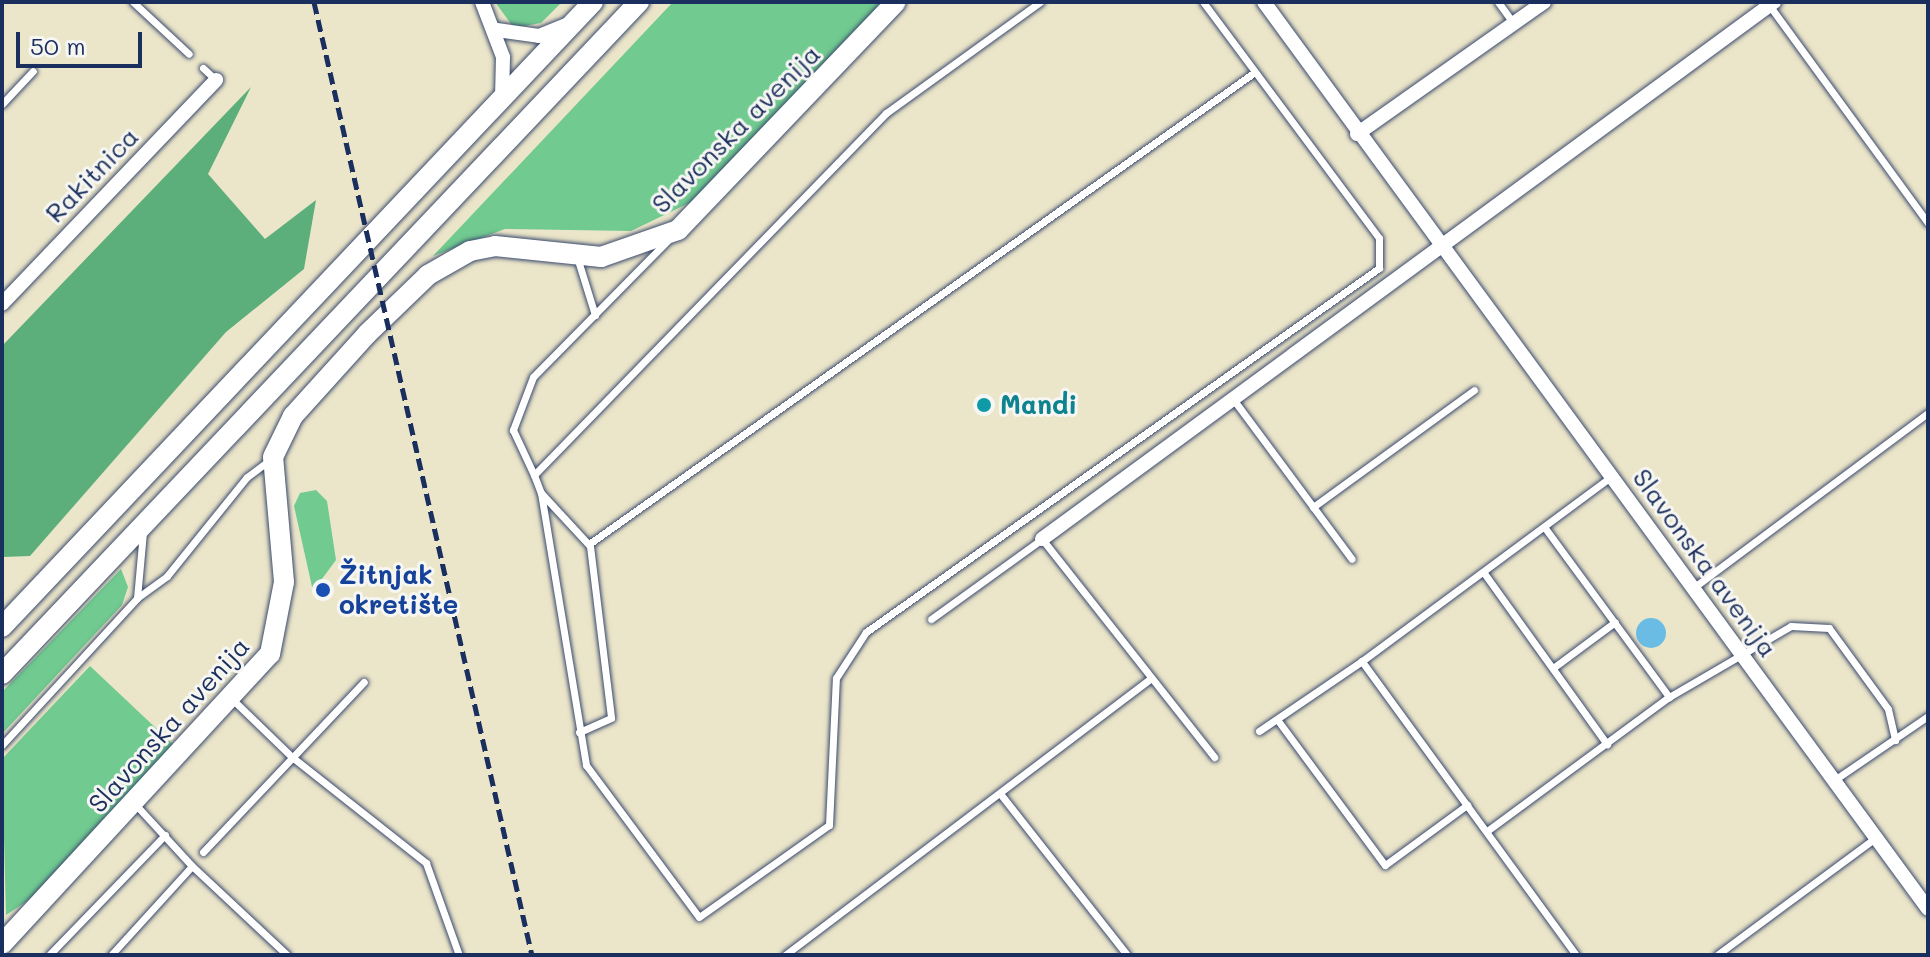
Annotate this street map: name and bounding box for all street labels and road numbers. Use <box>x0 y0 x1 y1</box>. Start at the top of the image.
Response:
street label: Slavonska avenija <box>645 38 827 220</box>
street label: Rakitnica <box>39 121 145 229</box>
street label: Slavonska avenija <box>1626 463 1784 663</box>
street label: Slavonska avenija <box>82 631 256 819</box>

